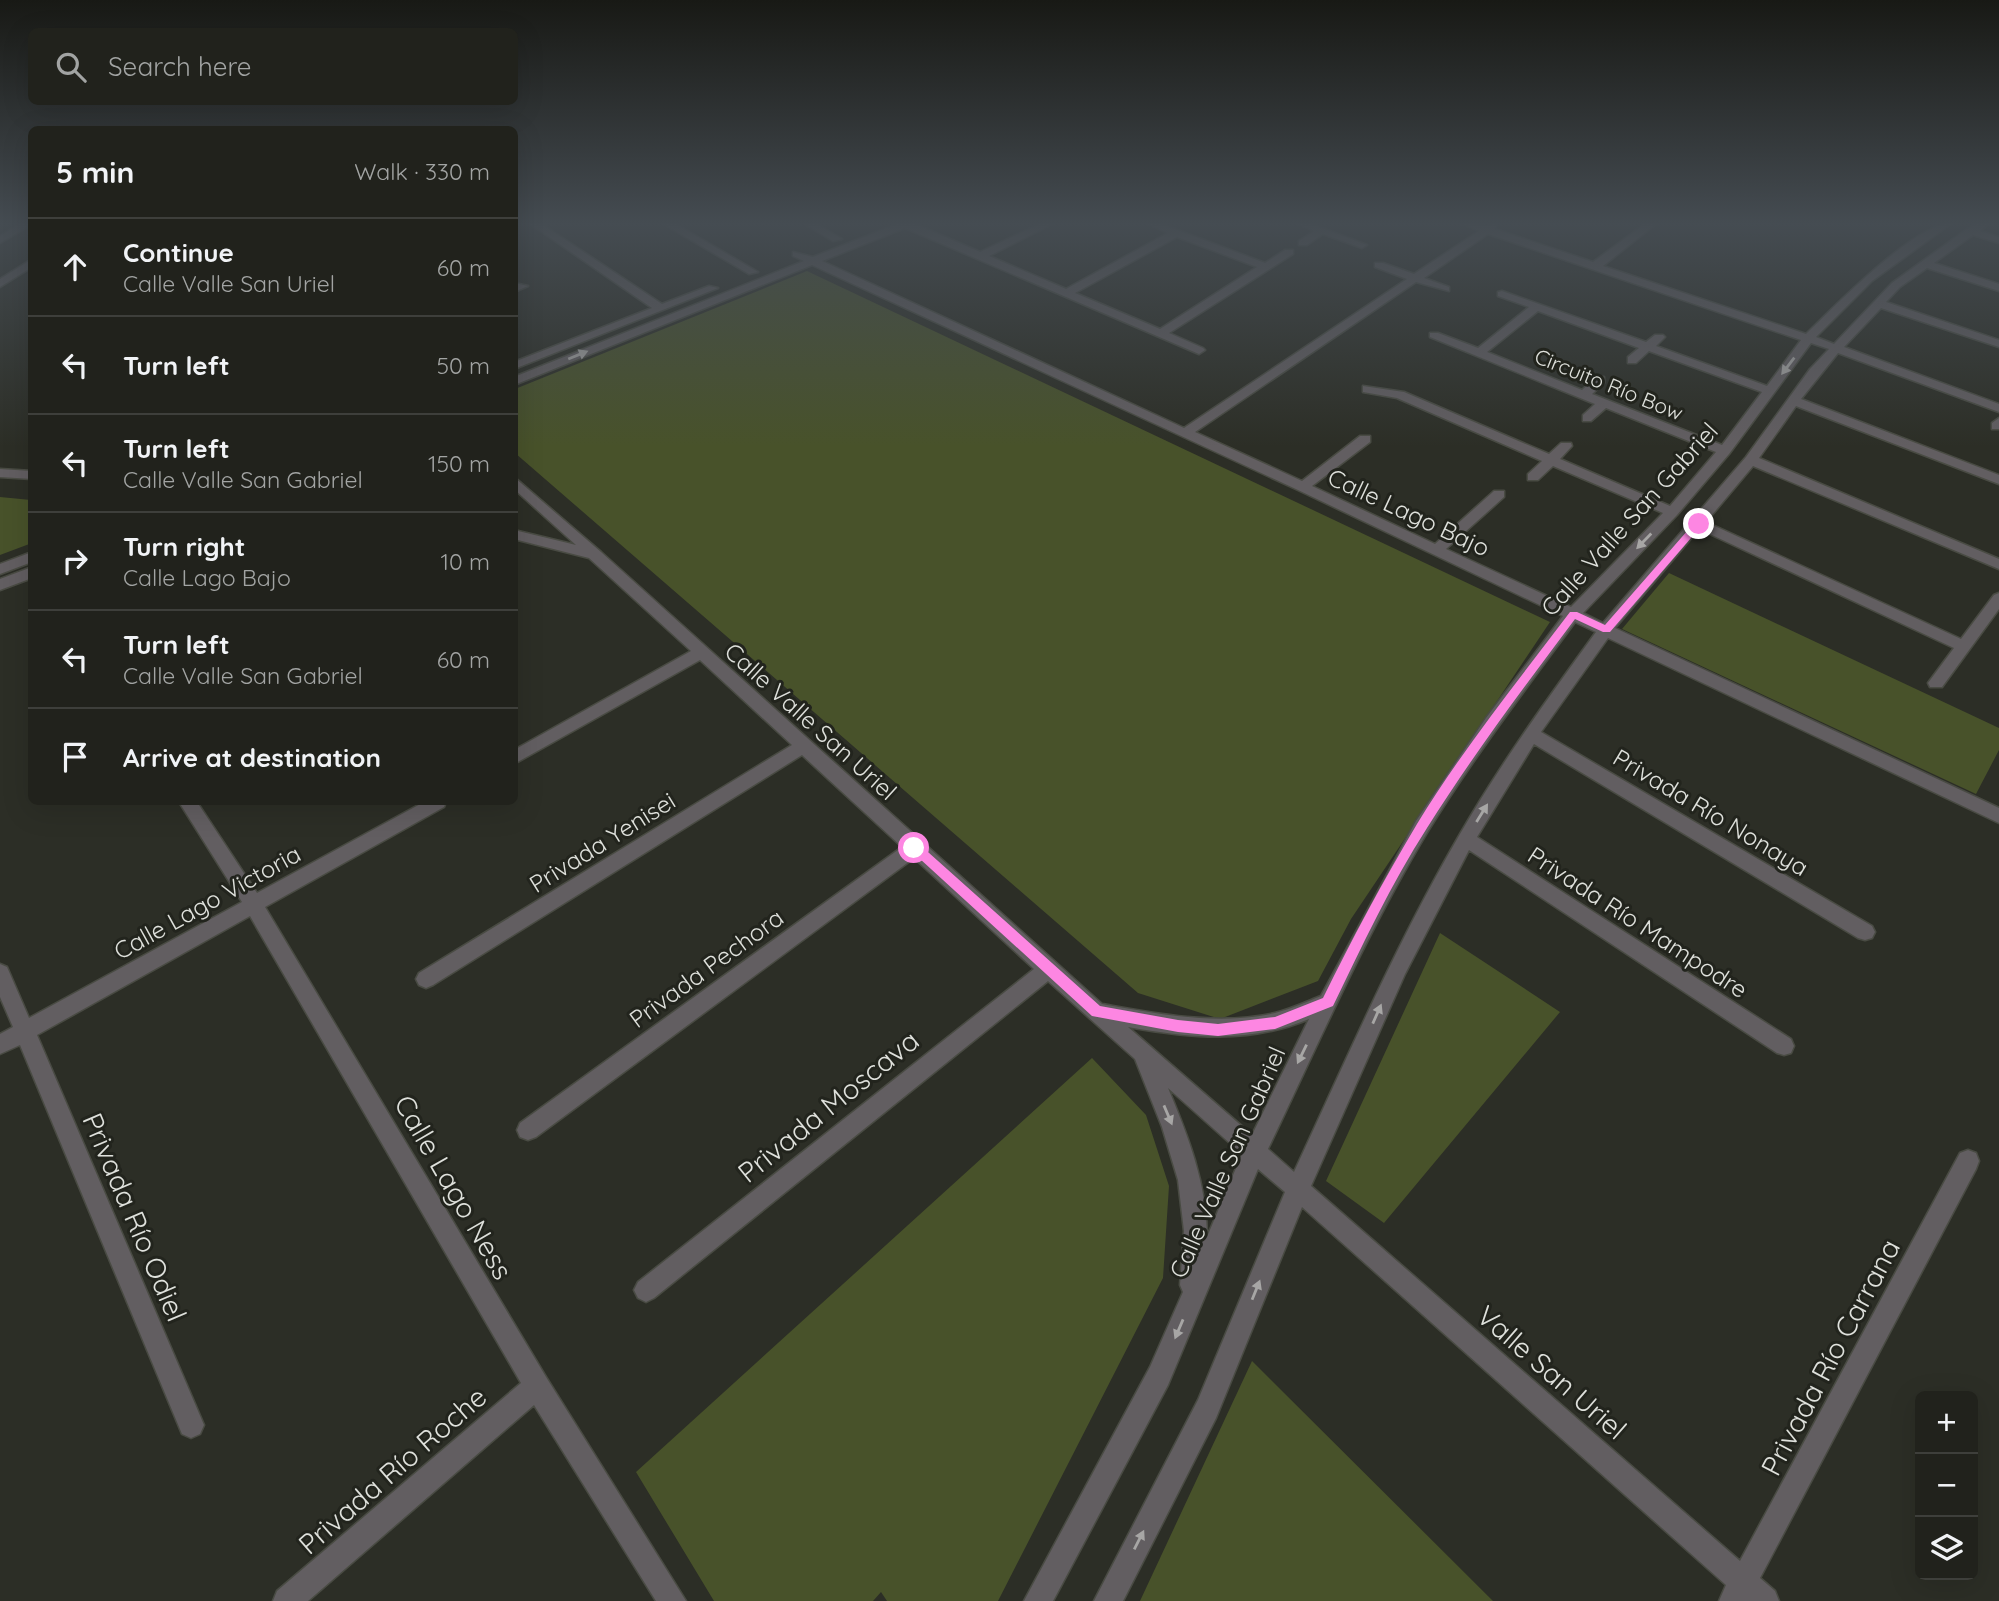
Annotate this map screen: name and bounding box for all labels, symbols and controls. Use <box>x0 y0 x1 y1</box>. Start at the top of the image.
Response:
search box <box>28 28 518 105</box>
icon: search <box>52 48 90 86</box>
text: Search here <box>108 50 252 83</box>
text: 5 min <box>56 153 134 191</box>
text: Walk · 330 m <box>354 157 490 186</box>
text: Continue <box>123 236 234 269</box>
icon: ahead <box>56 248 94 286</box>
text: 60 m <box>437 253 490 282</box>
text: Calle Valle San Uriel <box>123 269 335 298</box>
street label: Circuito Río Bow <box>1531 342 1687 426</box>
icon: left <box>56 346 94 384</box>
text: Turn left <box>123 349 230 382</box>
one-way arrow <box>567 349 588 360</box>
text: 50 m <box>437 351 490 380</box>
one-way arrow <box>1781 356 1795 375</box>
street label: Calle Valle San Gabriel <box>1534 416 1724 622</box>
text: Turn left <box>123 432 230 465</box>
icon: left <box>56 444 94 482</box>
text: 150 m <box>428 449 490 478</box>
street label: Calle Lago Bajo <box>1323 461 1495 563</box>
text: Calle Valle San Gabriel <box>123 465 363 494</box>
route end <box>1683 508 1714 539</box>
text: Turn right <box>123 530 245 563</box>
one-way arrow <box>1636 532 1652 549</box>
icon: right <box>56 542 94 580</box>
text: 10 m <box>441 547 490 576</box>
text: Calle Lago Bajo <box>123 563 291 592</box>
text: Turn left <box>123 628 230 661</box>
street label: Calle Valle San Uriel <box>719 636 903 806</box>
icon: left <box>56 640 94 678</box>
text: 60 m <box>437 645 490 674</box>
text: Calle Valle San Gabriel <box>123 661 363 690</box>
icon: arrive <box>56 738 94 776</box>
text: Arrive at destination <box>123 741 381 774</box>
street label: Privada Río Nonaya <box>1608 742 1814 882</box>
street label: Privada Yenisei <box>523 785 681 899</box>
one-way arrow <box>1476 803 1489 822</box>
route start <box>898 832 929 863</box>
street label: Calle Lago Victoria <box>108 838 306 966</box>
street label: Privada Río Mampodre <box>1523 840 1753 1004</box>
street label: Privada Pechora <box>623 902 789 1034</box>
one-way arrow <box>1371 1004 1383 1024</box>
street label: Privada Moscava <box>730 1022 926 1190</box>
street label: Calle Valle San Gabriel <box>1162 1042 1292 1282</box>
one-way arrow <box>1297 1044 1308 1064</box>
street label: Calle Lago Ness <box>387 1089 521 1285</box>
one-way arrow <box>1163 1105 1174 1126</box>
street label: Privada Río Odiel <box>75 1108 195 1326</box>
street label: Privada Río Carrana <box>1753 1233 1907 1481</box>
one-way arrow <box>1251 1279 1262 1300</box>
street label: Valle San Uriel <box>1470 1298 1634 1446</box>
one-way arrow <box>1173 1318 1184 1339</box>
street label: Privada Río Roche <box>291 1379 493 1561</box>
map controls <box>1915 1391 1978 1580</box>
button: + <box>1915 1391 1978 1454</box>
button: − <box>1915 1454 1978 1517</box>
button: layers <box>1915 1517 1978 1580</box>
one-way arrow <box>1134 1530 1145 1550</box>

